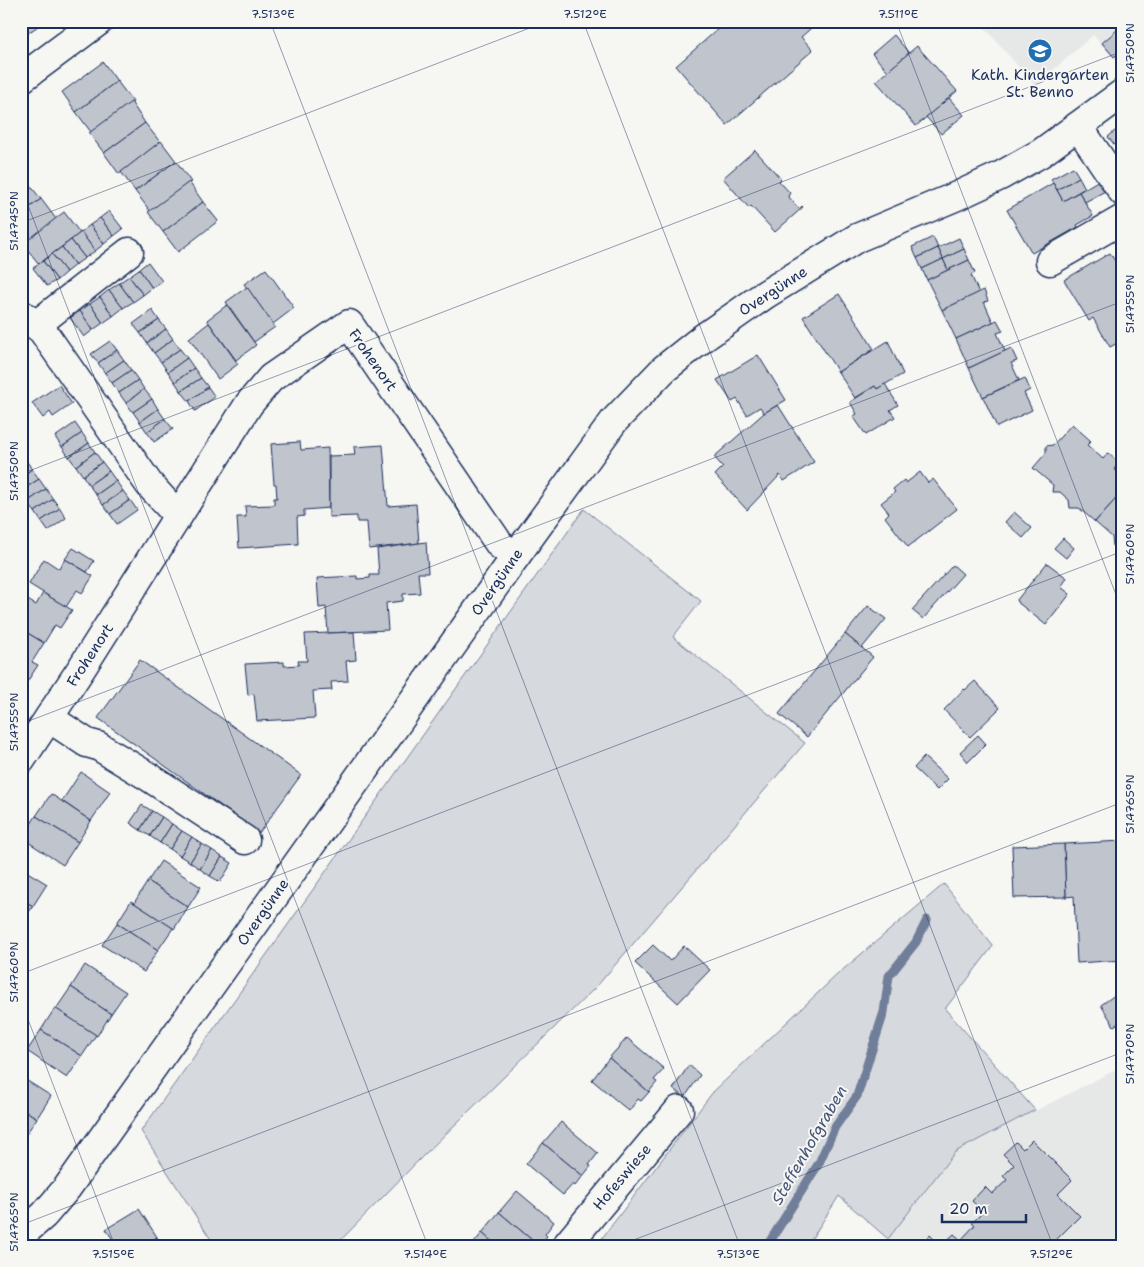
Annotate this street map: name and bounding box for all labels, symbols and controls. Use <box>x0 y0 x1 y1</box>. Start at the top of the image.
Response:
text: 7.513°E <box>251 6 295 22</box>
text: 7.512°E <box>563 6 607 22</box>
text: 7.511°E <box>878 6 918 22</box>
text: 51.4750°N <box>1122 23 1138 83</box>
school or university icon: Kath. Kindergarten St. Benno <box>1027 38 1053 64</box>
place label: Kath. Kindergarten St. Benno <box>971 65 1109 102</box>
text: 51.4745°N <box>6 191 22 251</box>
street label: Overgünne <box>735 261 811 321</box>
text: 51.4755°N <box>1122 275 1138 333</box>
street label: Frohenort <box>344 325 402 395</box>
text: 51.4750°N <box>6 441 22 501</box>
text: 51.4760°N <box>1122 524 1138 584</box>
street label: Overgünne <box>467 544 527 620</box>
street label: Frohenort <box>62 619 118 691</box>
text: 51.4755°N <box>6 693 22 751</box>
text: 51.4765°N <box>1122 774 1138 834</box>
street label: Overgünne <box>233 874 293 950</box>
text: 51.4760°N <box>6 942 22 1002</box>
text: 51.4770°N <box>1122 1024 1138 1084</box>
water label: Steffenhofgraben <box>766 1082 852 1208</box>
street label: Hofeswiese <box>588 1140 656 1214</box>
text: 51.4765°N <box>6 1192 22 1252</box>
scale bar <box>942 1192 1025 1224</box>
text: 20 m <box>949 1199 988 1219</box>
text: 7.515°E <box>91 1246 135 1262</box>
text: 7.514°E <box>403 1246 447 1262</box>
text: 7.513°E <box>716 1246 760 1262</box>
text: 7.512°E <box>1029 1246 1073 1262</box>

